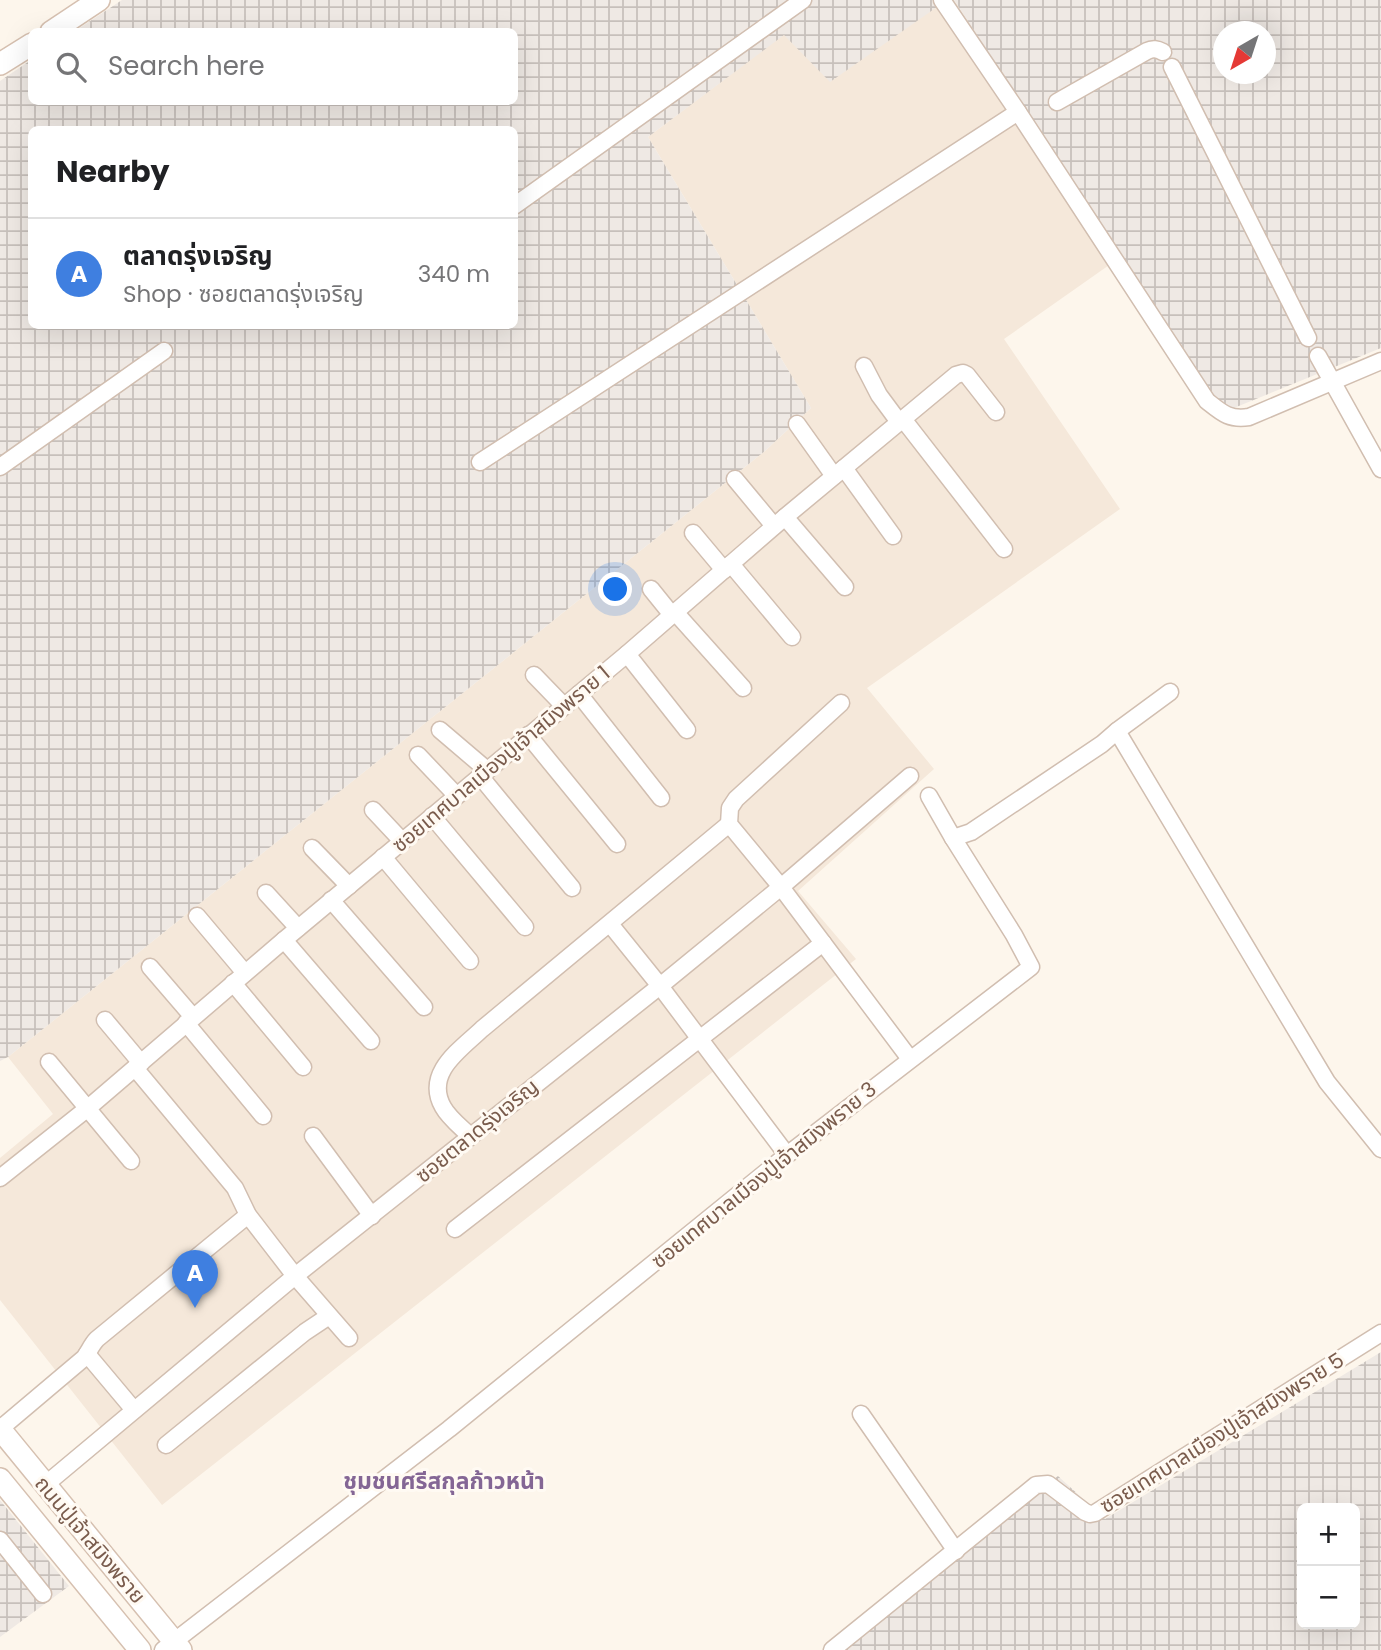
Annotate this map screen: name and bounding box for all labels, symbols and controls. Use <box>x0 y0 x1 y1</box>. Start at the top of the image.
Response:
north arrow <box>1213 21 1276 84</box>
search box <box>28 28 518 105</box>
icon: search <box>52 48 90 86</box>
text: Search here <box>108 48 265 84</box>
text: Nearby <box>56 150 170 193</box>
text: ตลาดรุ่งเจริญ <box>123 238 273 274</box>
text: A <box>71 258 87 290</box>
text: 340 m <box>418 258 490 290</box>
text: Shop · ซอยตลาดรุ่งเจริญ <box>123 278 364 310</box>
your location <box>598 572 632 606</box>
street label: ซอยเทศบาลเมืองปู่เจ้าสมิงพราย 1 <box>386 659 616 859</box>
street label: ซอยตลาดรุ่งเจริญ <box>409 1072 544 1189</box>
street label: ซอยเทศบาลเมืองปู่เจ้าสมิงพราย 3 <box>645 1075 882 1275</box>
pin: A <box>172 1250 218 1308</box>
street label: ซอยเทศบาลเมืองปู่เจ้าสมิงพราย 5 <box>1094 1345 1349 1520</box>
district label: ชุมชนศรีสกุลก้าวหน้า <box>343 1465 545 1497</box>
street label: ถนนปู่เจ้าสมิงพราย <box>28 1470 152 1610</box>
map controls <box>1297 1503 1360 1629</box>
button: + <box>1297 1503 1360 1566</box>
button: − <box>1297 1566 1360 1629</box>

